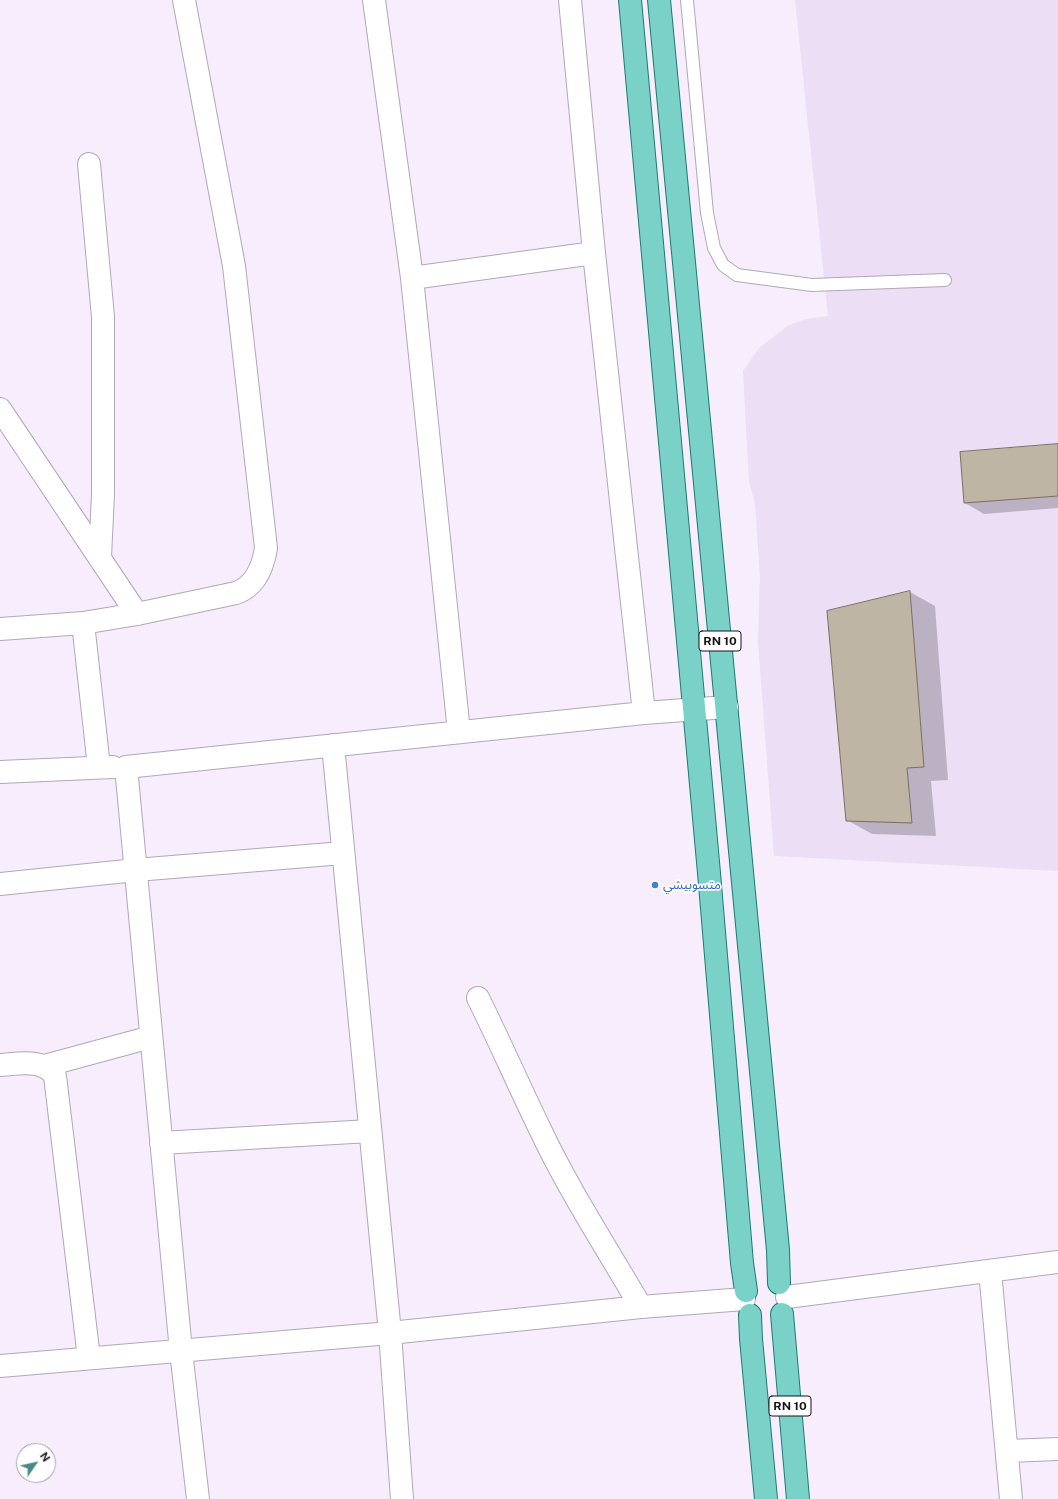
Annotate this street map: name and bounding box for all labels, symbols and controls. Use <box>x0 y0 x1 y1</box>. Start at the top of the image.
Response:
road number: RN 10 <box>699 631 741 651</box>
place label: متسوبيشي <box>663 877 721 893</box>
marker: متسوبيشي <box>650 880 660 890</box>
road number: RN 10 <box>769 1396 811 1416</box>
north arrow <box>16 1443 56 1483</box>
text: N <box>38 1450 52 1464</box>

